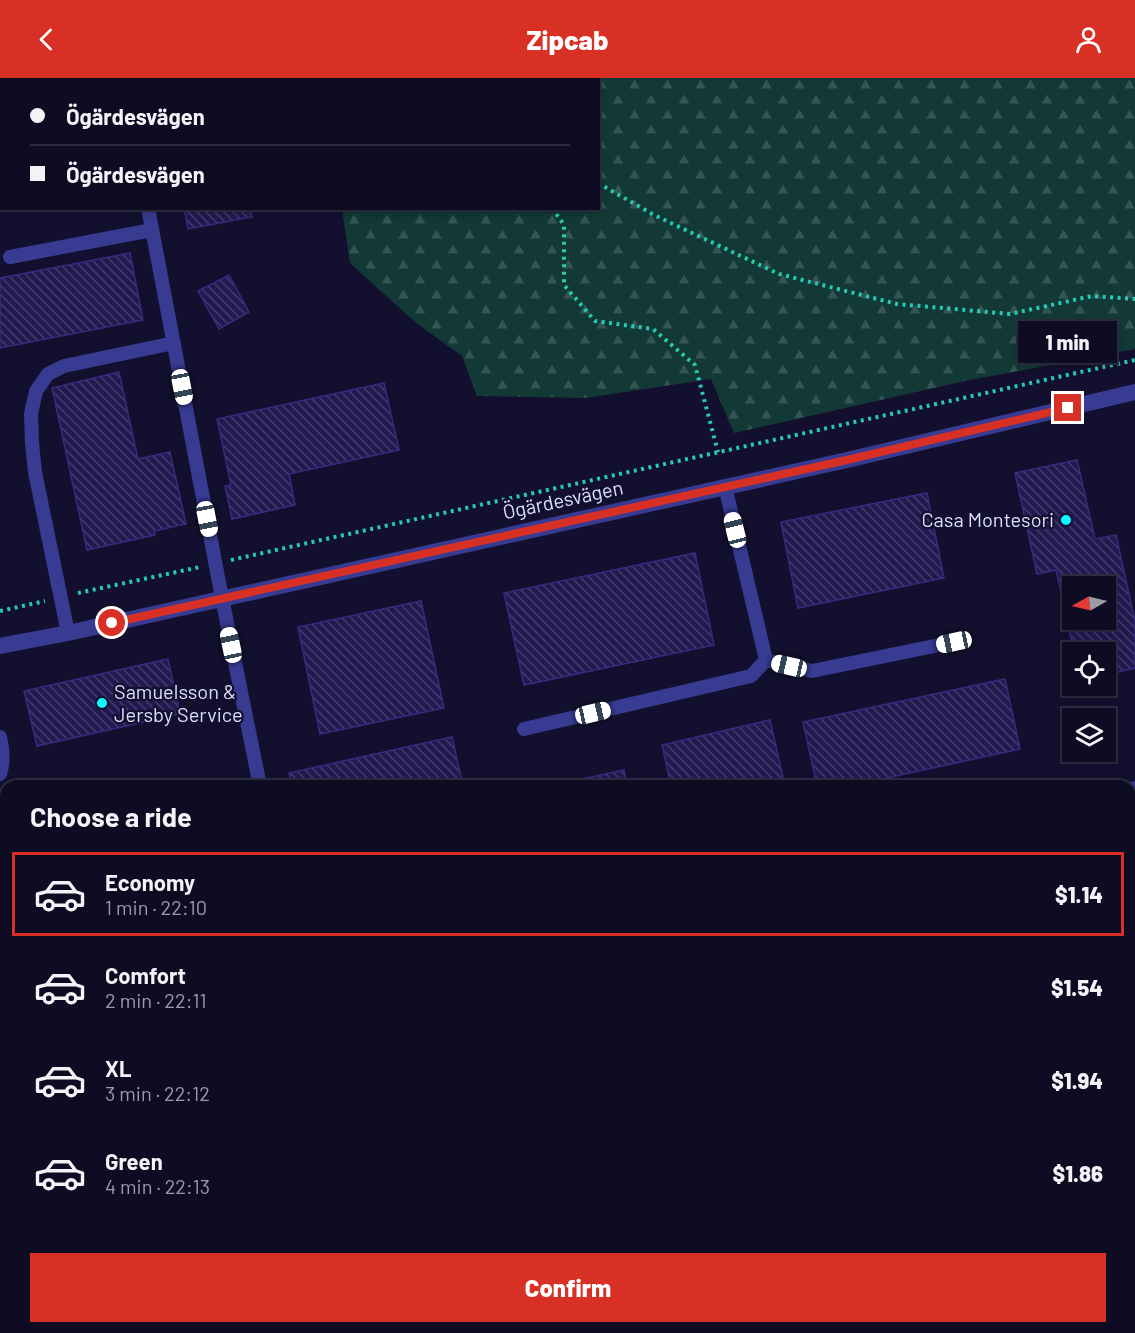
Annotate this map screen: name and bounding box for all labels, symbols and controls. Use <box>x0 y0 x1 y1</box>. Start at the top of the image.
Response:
icon: back <box>30 23 63 56</box>
text: Zipcab <box>526 23 609 55</box>
icon: person <box>1072 23 1105 56</box>
text: Ögärdesvägen <box>66 103 205 129</box>
text: Ögärdesvägen <box>66 161 205 187</box>
callout: 1 min <box>1018 321 1118 363</box>
text: 1 min <box>1046 330 1089 354</box>
car <box>170 368 194 406</box>
route end <box>1054 394 1081 421</box>
street label: Ögärdesvägen <box>500 475 625 523</box>
car <box>195 500 219 538</box>
place label: Casa Montesori <box>922 507 1054 531</box>
car <box>722 510 748 550</box>
marker: Casa Montesori <box>1059 513 1073 527</box>
north arrow <box>1062 576 1116 630</box>
map controls <box>1062 576 1116 762</box>
route start <box>98 609 125 636</box>
car <box>218 626 244 664</box>
car <box>935 629 973 655</box>
button: locate <box>1062 642 1116 696</box>
car <box>769 653 809 679</box>
place label: Samuelsson & Jersby Service <box>114 679 243 726</box>
marker: Samuelsson & Jersby Service <box>95 696 109 710</box>
car <box>573 700 613 726</box>
button: layers <box>1062 708 1116 762</box>
text: Choose a ride <box>30 800 192 832</box>
icon: car <box>33 867 87 921</box>
text: Economy <box>105 869 195 895</box>
text: $1.14 <box>1055 881 1103 907</box>
text: 1 min · 22:10 <box>105 895 207 919</box>
icon: car <box>33 960 87 1014</box>
text: Comfort <box>105 962 186 988</box>
text: $1.54 <box>1051 974 1103 1000</box>
text: 2 min · 22:11 <box>105 988 207 1012</box>
icon: car <box>33 1053 87 1107</box>
text: XL <box>105 1055 131 1081</box>
text: $1.94 <box>1051 1067 1103 1093</box>
text: 3 min · 22:12 <box>105 1081 210 1105</box>
icon: car <box>33 1146 87 1200</box>
text: Green <box>105 1148 163 1174</box>
text: $1.86 <box>1053 1160 1103 1186</box>
text: 4 min · 22:13 <box>105 1174 210 1198</box>
button: Confirm <box>30 1253 1106 1322</box>

